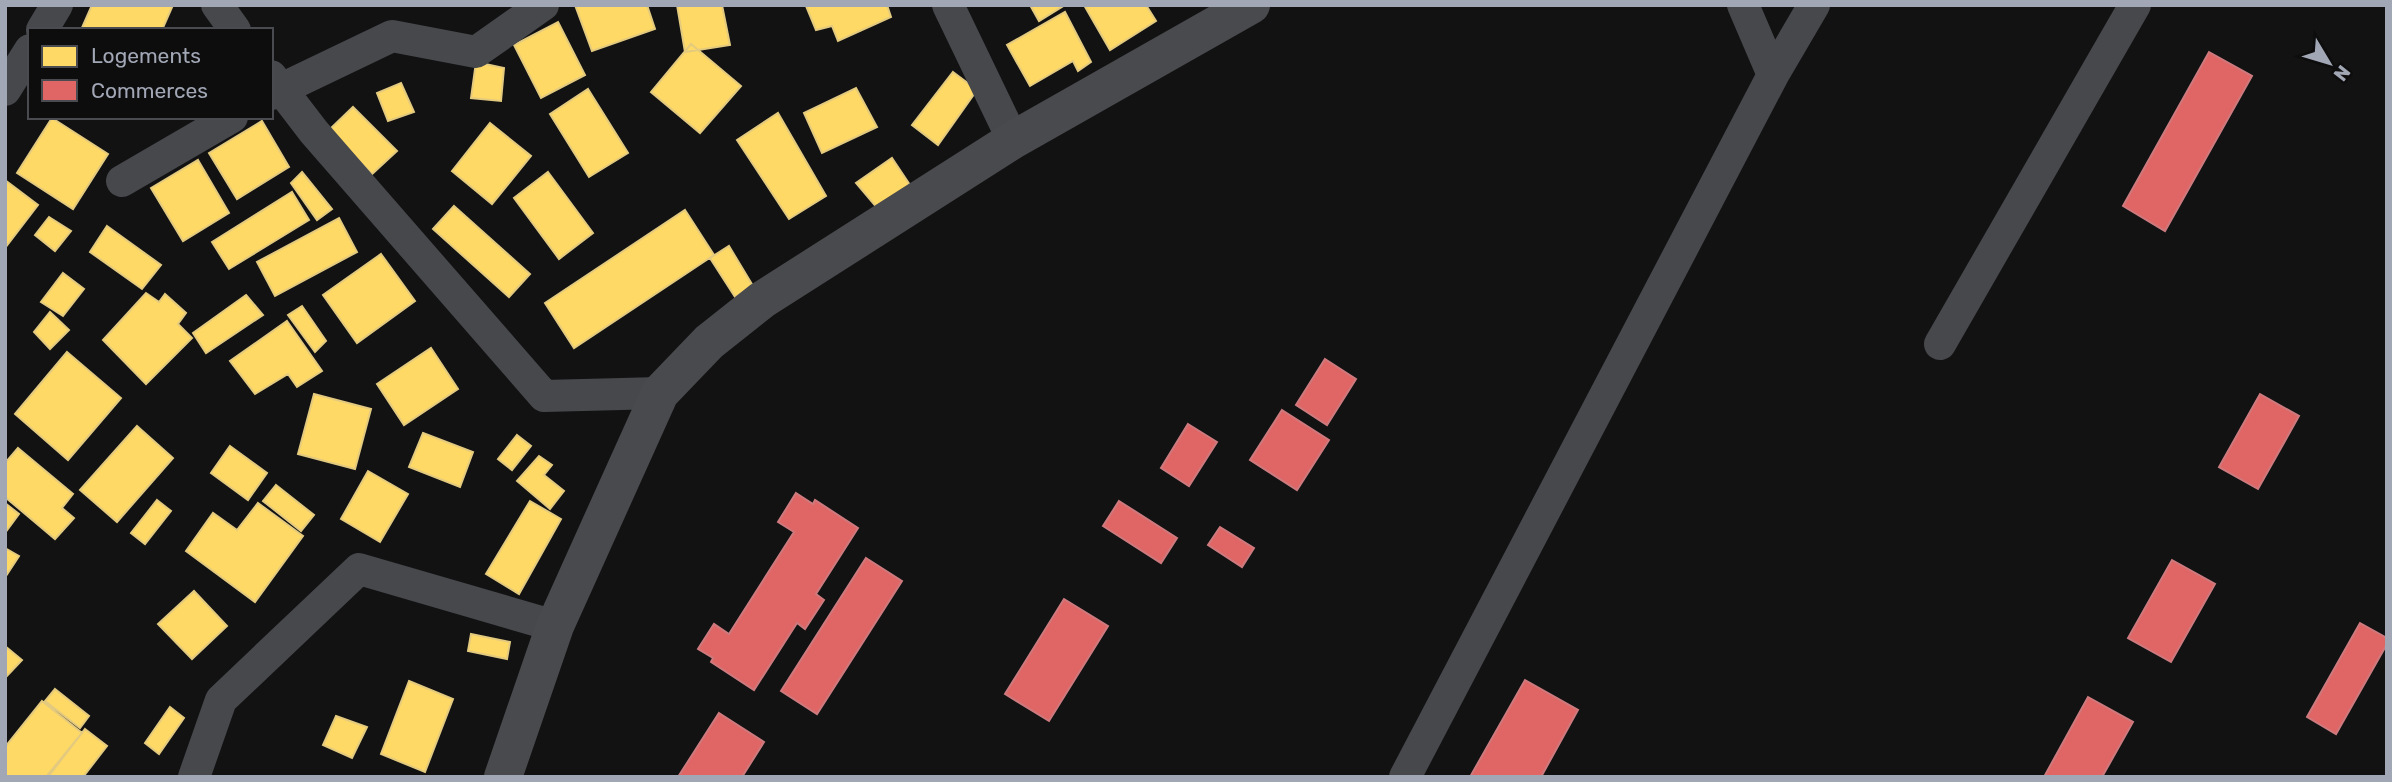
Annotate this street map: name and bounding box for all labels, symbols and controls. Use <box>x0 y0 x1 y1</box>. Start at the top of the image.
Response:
legend <box>28 28 273 119</box>
north arrow <box>2294 28 2364 98</box>
text: Logements <box>91 43 201 68</box>
text: N <box>2329 61 2355 86</box>
text: Commerces <box>91 78 208 103</box>

